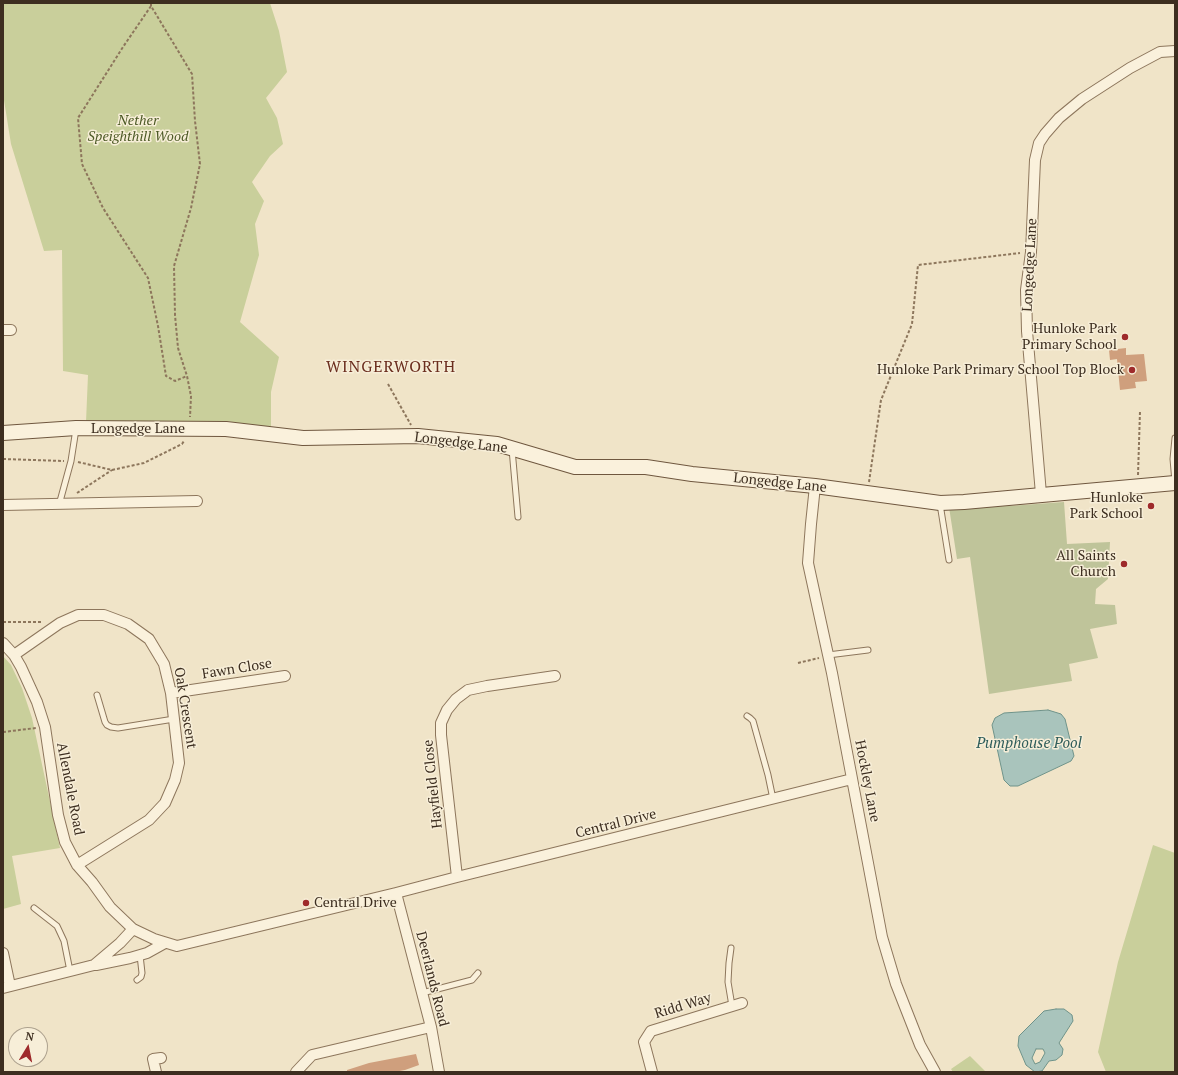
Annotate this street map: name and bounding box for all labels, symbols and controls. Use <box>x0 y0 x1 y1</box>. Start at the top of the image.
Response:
park label: Nether Speighthill Wood <box>87 113 189 146</box>
street label: Longedge Lane <box>1019 218 1041 312</box>
place label: Hunloke Park Primary School <box>1022 321 1117 354</box>
marker: Hunloke Park Primary School <box>1120 332 1130 342</box>
district label: WINGERWORTH <box>326 357 456 377</box>
place label: Hunloke Park Primary School Top Block <box>877 362 1124 378</box>
marker: Hunloke Park Primary School Top Block <box>1127 365 1137 375</box>
street label: Longedge Lane <box>91 421 185 437</box>
street label: Longedge Lane <box>413 429 509 457</box>
street label: Longedge Lane <box>732 470 828 496</box>
place label: Hunloke Park School <box>1070 490 1143 522</box>
marker: Hunloke Park School <box>1146 501 1156 511</box>
place label: All Saints Church <box>1056 548 1116 580</box>
marker: All Saints Church <box>1119 559 1129 569</box>
street label: Fawn Close <box>201 655 273 683</box>
street label: Oak Crescent <box>170 666 200 750</box>
water label: Pumphouse Pool <box>976 735 1082 753</box>
street label: Hayfield Close <box>420 739 446 829</box>
street label: Hockley Lane <box>851 739 883 823</box>
street label: Allendale Road <box>53 741 87 837</box>
street label: Central Drive <box>574 806 658 842</box>
place label: Central Drive <box>314 895 397 911</box>
marker: Central Drive <box>301 898 311 908</box>
street label: Deerlands Road <box>412 930 452 1028</box>
street label: Ridd Way <box>653 989 713 1023</box>
north arrow <box>8 1027 48 1067</box>
text: N <box>25 1029 35 1044</box>

